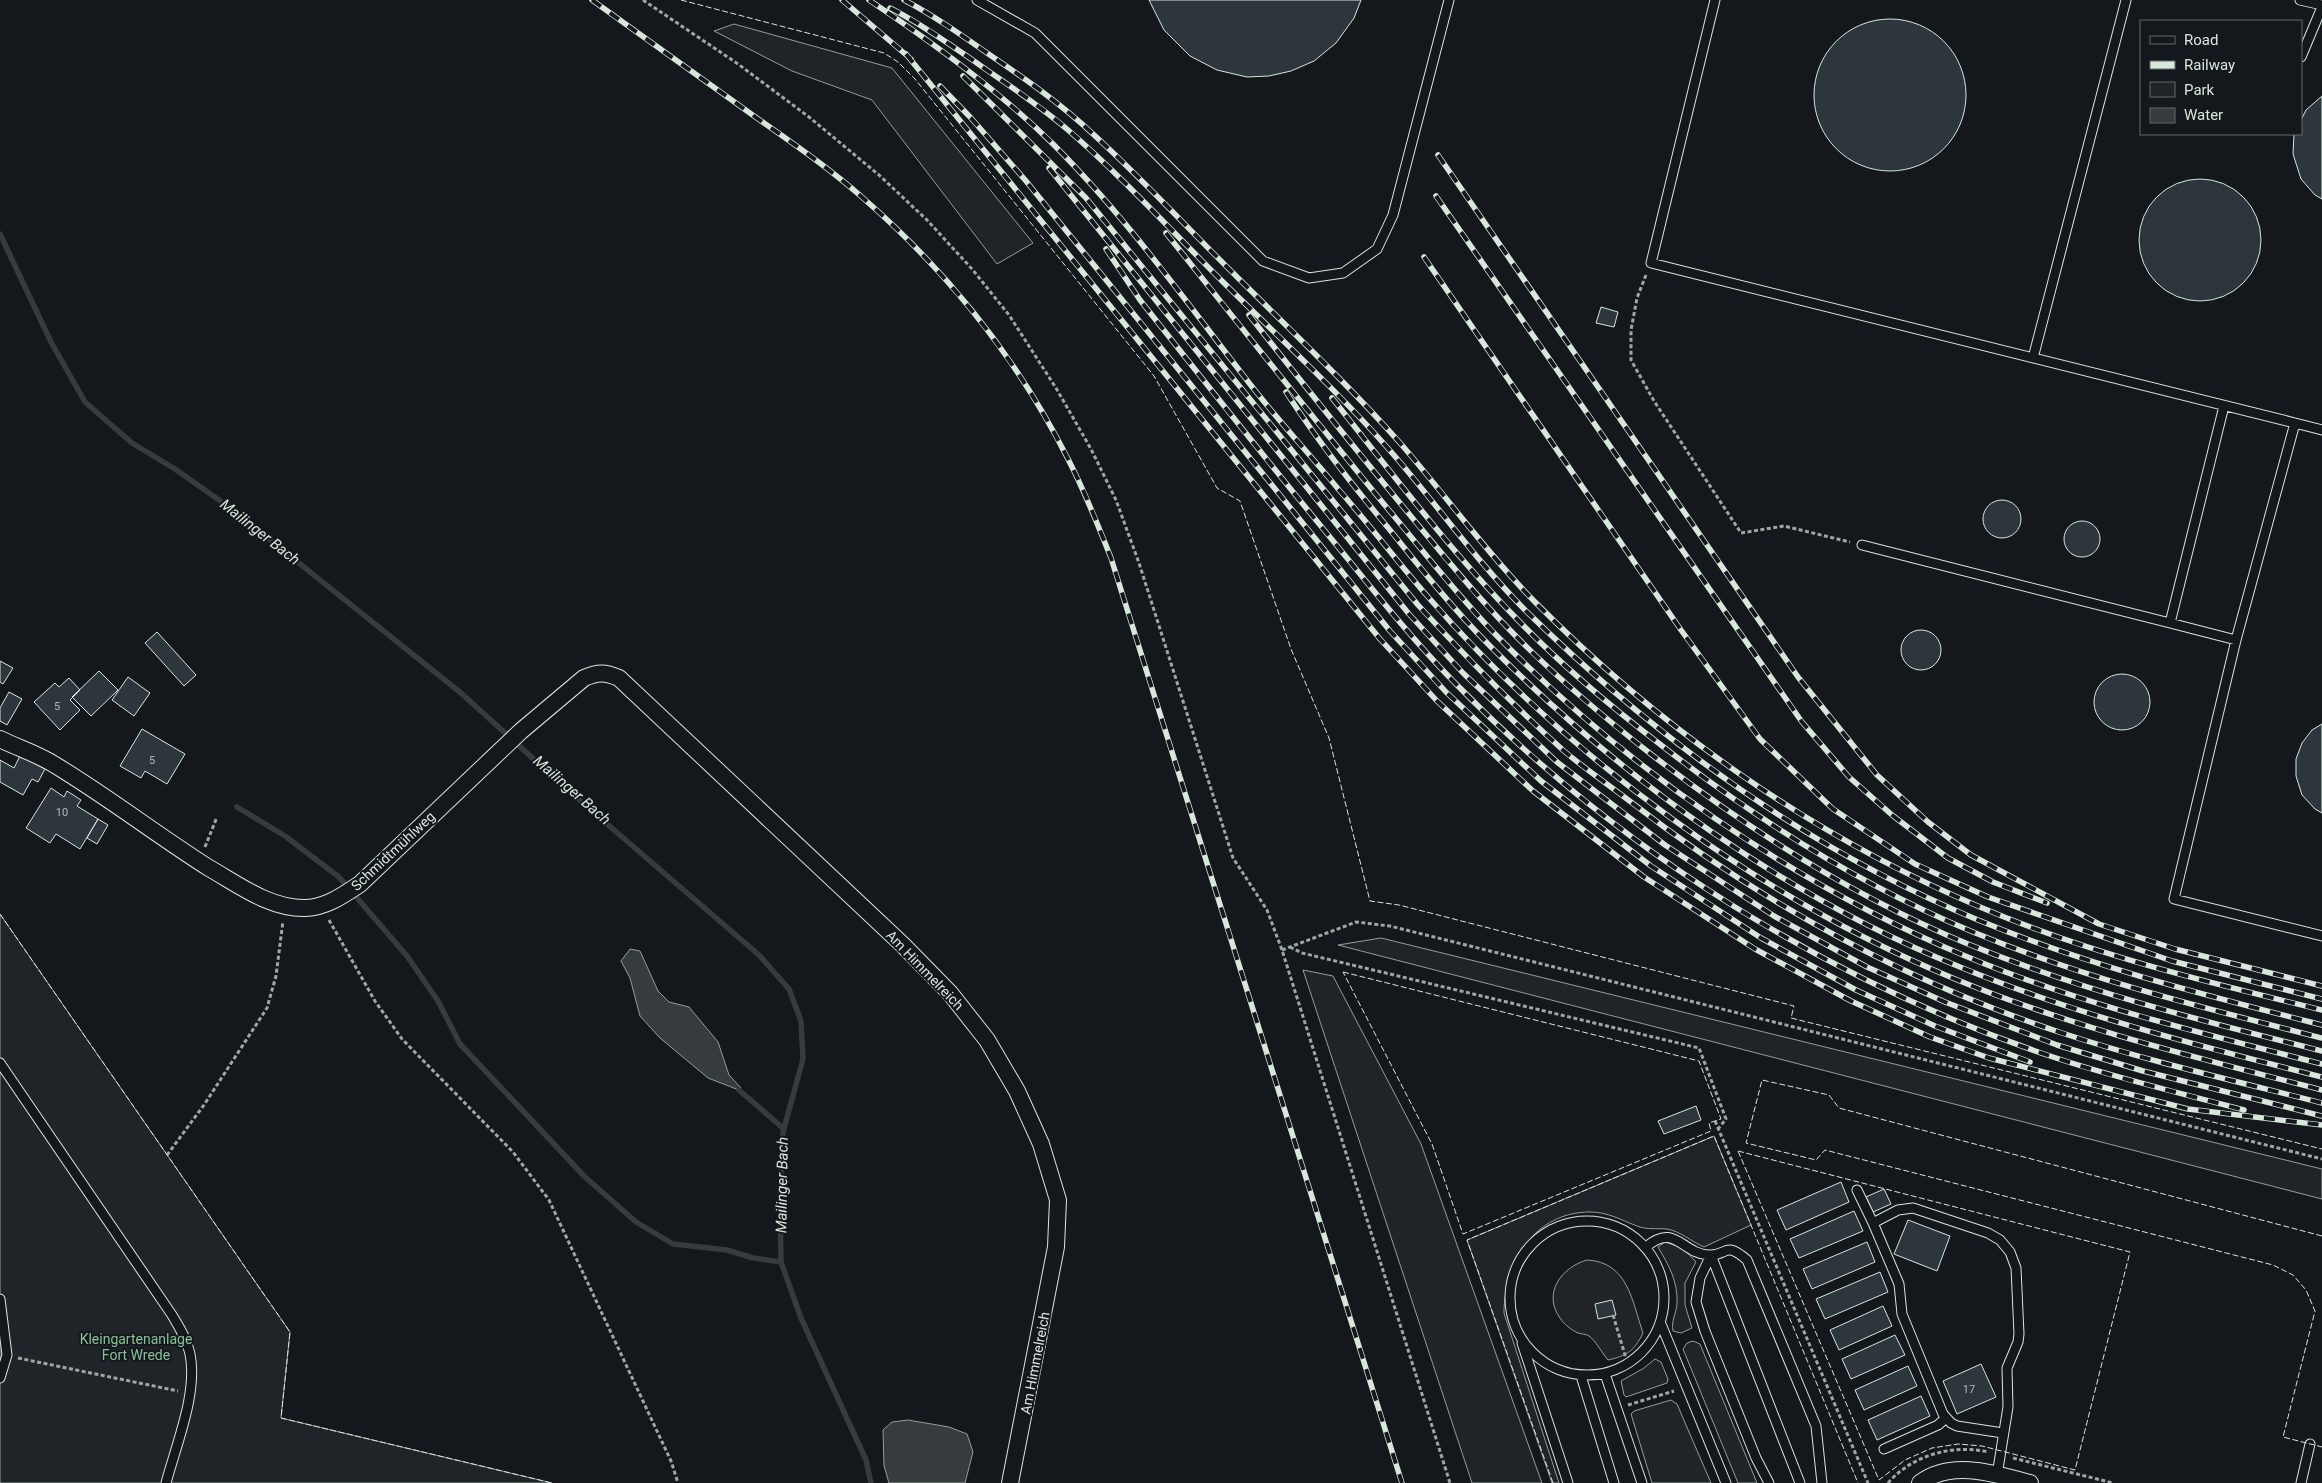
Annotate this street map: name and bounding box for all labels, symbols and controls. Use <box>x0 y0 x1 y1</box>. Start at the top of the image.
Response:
legend <box>2140 20 2302 135</box>
text: Road <box>2184 31 2218 49</box>
text: Railway <box>2184 56 2235 74</box>
text: Park <box>2184 81 2215 99</box>
text: Water <box>2184 106 2223 124</box>
water label: Mailinger Bach <box>216 495 304 569</box>
house number: 5 <box>54 700 60 713</box>
water label: Mailinger Bach <box>530 752 614 828</box>
house number: 5 <box>149 754 155 767</box>
house number: 10 <box>56 806 68 819</box>
street label: Schmidtmühlweg <box>348 808 438 894</box>
street label: Am Himmelreich <box>883 927 967 1013</box>
water label: Mailinger Bach <box>772 1137 792 1233</box>
street label: Am Himmelreich <box>1017 1310 1053 1416</box>
park label: Kleingartenanlage Fort Wrede <box>80 1331 192 1363</box>
house number: 17 <box>1963 1383 1975 1396</box>

